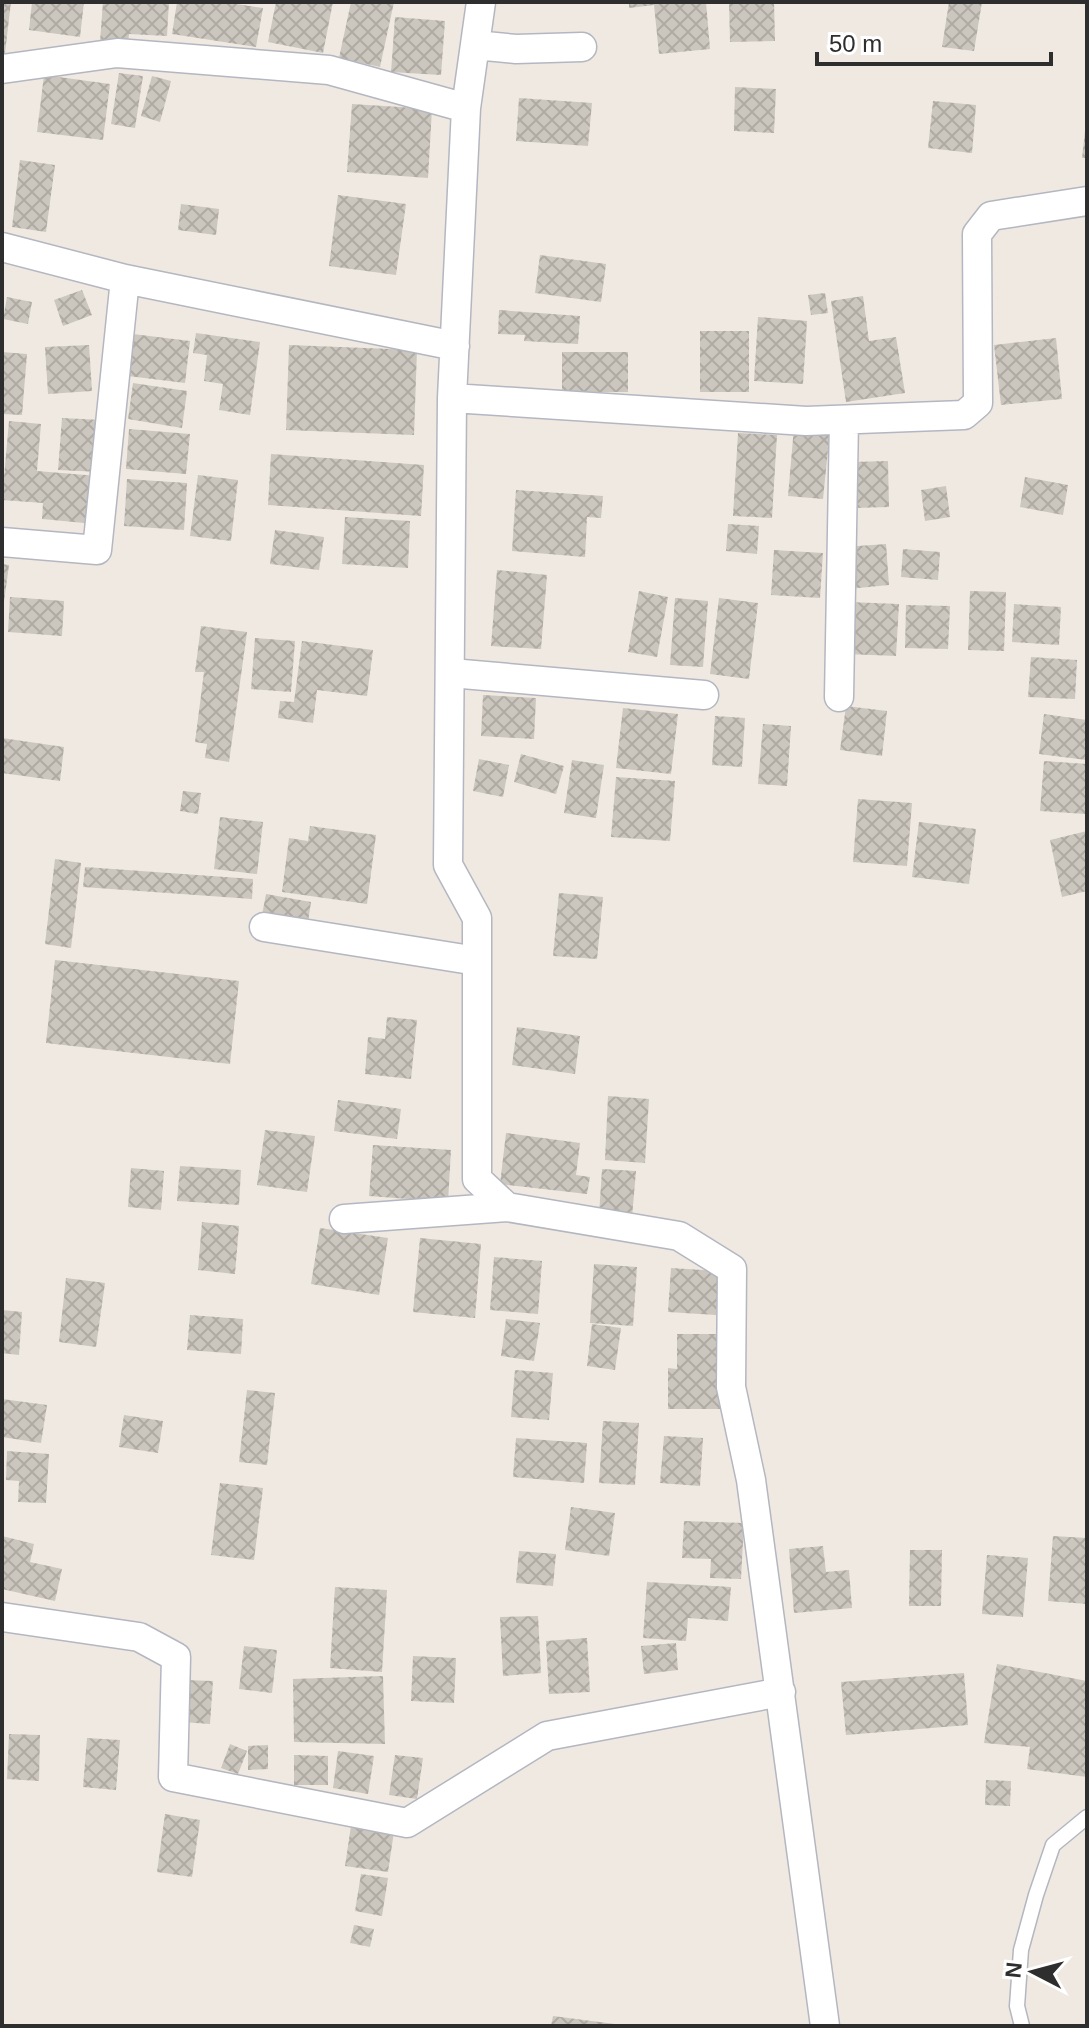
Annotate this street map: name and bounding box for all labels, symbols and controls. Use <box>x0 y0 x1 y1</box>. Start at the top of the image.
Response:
scale bar <box>817 16 1051 66</box>
text: 50 m <box>829 30 882 57</box>
north arrow <box>993 1932 1073 2012</box>
text: N <box>1000 1961 1027 1979</box>

